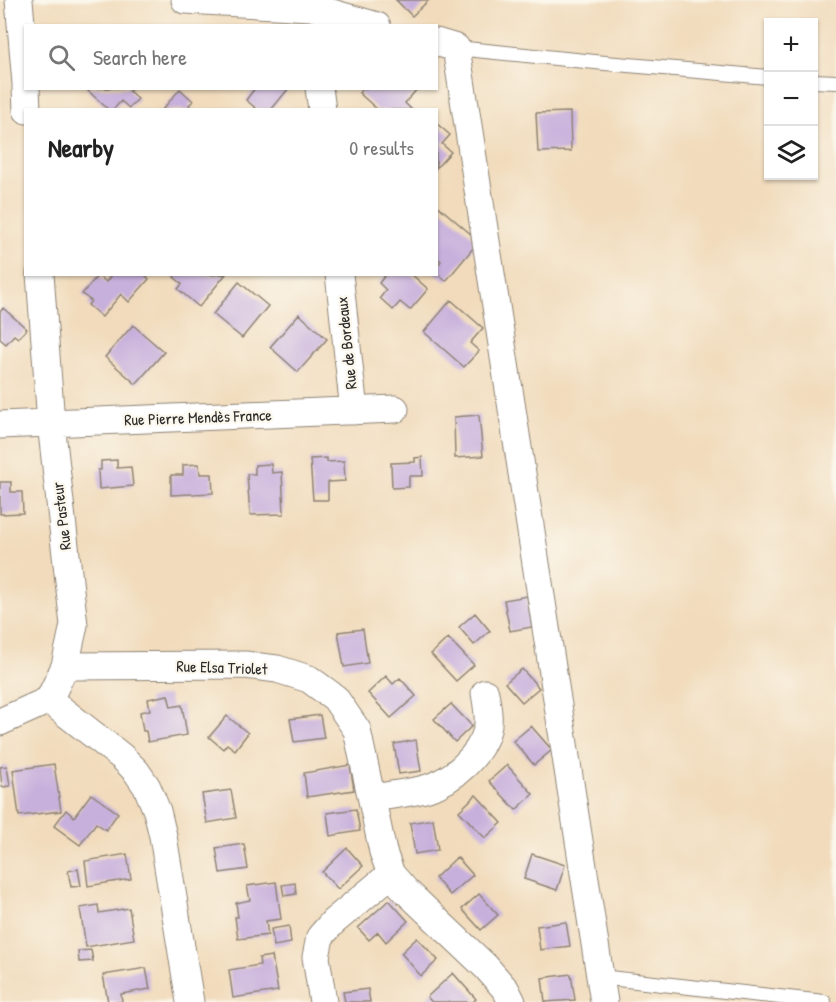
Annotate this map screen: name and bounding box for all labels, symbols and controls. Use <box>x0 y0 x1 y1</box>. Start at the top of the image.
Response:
map controls <box>764 18 818 180</box>
button: + <box>764 18 818 72</box>
search box <box>24 24 438 90</box>
icon: search <box>45 41 78 74</box>
text: Search here <box>93 42 187 72</box>
button: − <box>764 72 818 126</box>
button: layers <box>764 126 818 180</box>
text: Nearby <box>48 130 114 165</box>
text: 0 results <box>349 134 414 161</box>
street label: Rue de Bordeaux <box>330 296 362 390</box>
street label: Rue Pierre Mendès France <box>124 403 273 431</box>
street label: Rue Pasteur <box>46 481 76 551</box>
street label: Rue Elsa Triolet <box>176 654 268 680</box>

